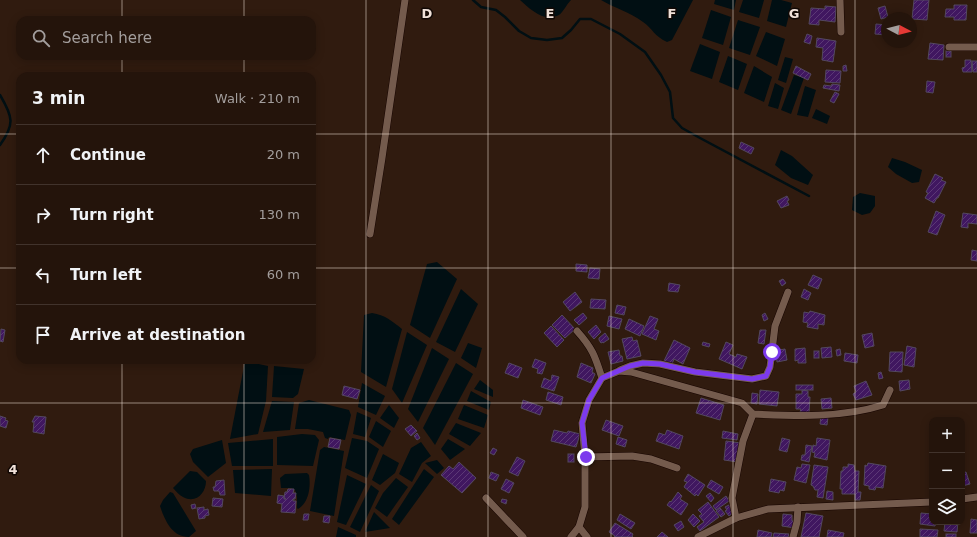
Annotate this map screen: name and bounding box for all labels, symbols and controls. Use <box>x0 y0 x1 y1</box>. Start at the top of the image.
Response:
text: D <box>422 6 433 21</box>
text: E <box>546 6 554 21</box>
text: F <box>668 6 676 21</box>
text: G <box>789 6 799 21</box>
north arrow <box>881 12 917 48</box>
search box <box>16 16 316 60</box>
icon: search <box>30 27 52 49</box>
text: Search here <box>62 29 152 47</box>
text: 3 min <box>32 88 85 108</box>
text: Walk · 210 m <box>215 91 300 106</box>
icon: ahead <box>32 144 54 166</box>
text: Continue <box>70 146 146 164</box>
text: 20 m <box>267 147 300 162</box>
icon: right <box>32 204 54 226</box>
text: Turn right <box>70 206 154 224</box>
text: 130 m <box>258 207 300 222</box>
icon: left <box>32 264 54 286</box>
text: Turn left <box>70 266 142 284</box>
text: 60 m <box>267 267 300 282</box>
icon: arrive <box>32 324 54 346</box>
text: Arrive at destination <box>70 326 245 344</box>
route start <box>763 343 781 361</box>
map controls <box>929 417 965 525</box>
button: + <box>929 417 965 453</box>
route end <box>577 448 595 466</box>
button: − <box>929 453 965 489</box>
text: 4 <box>8 462 18 477</box>
button: layers <box>929 489 965 525</box>

